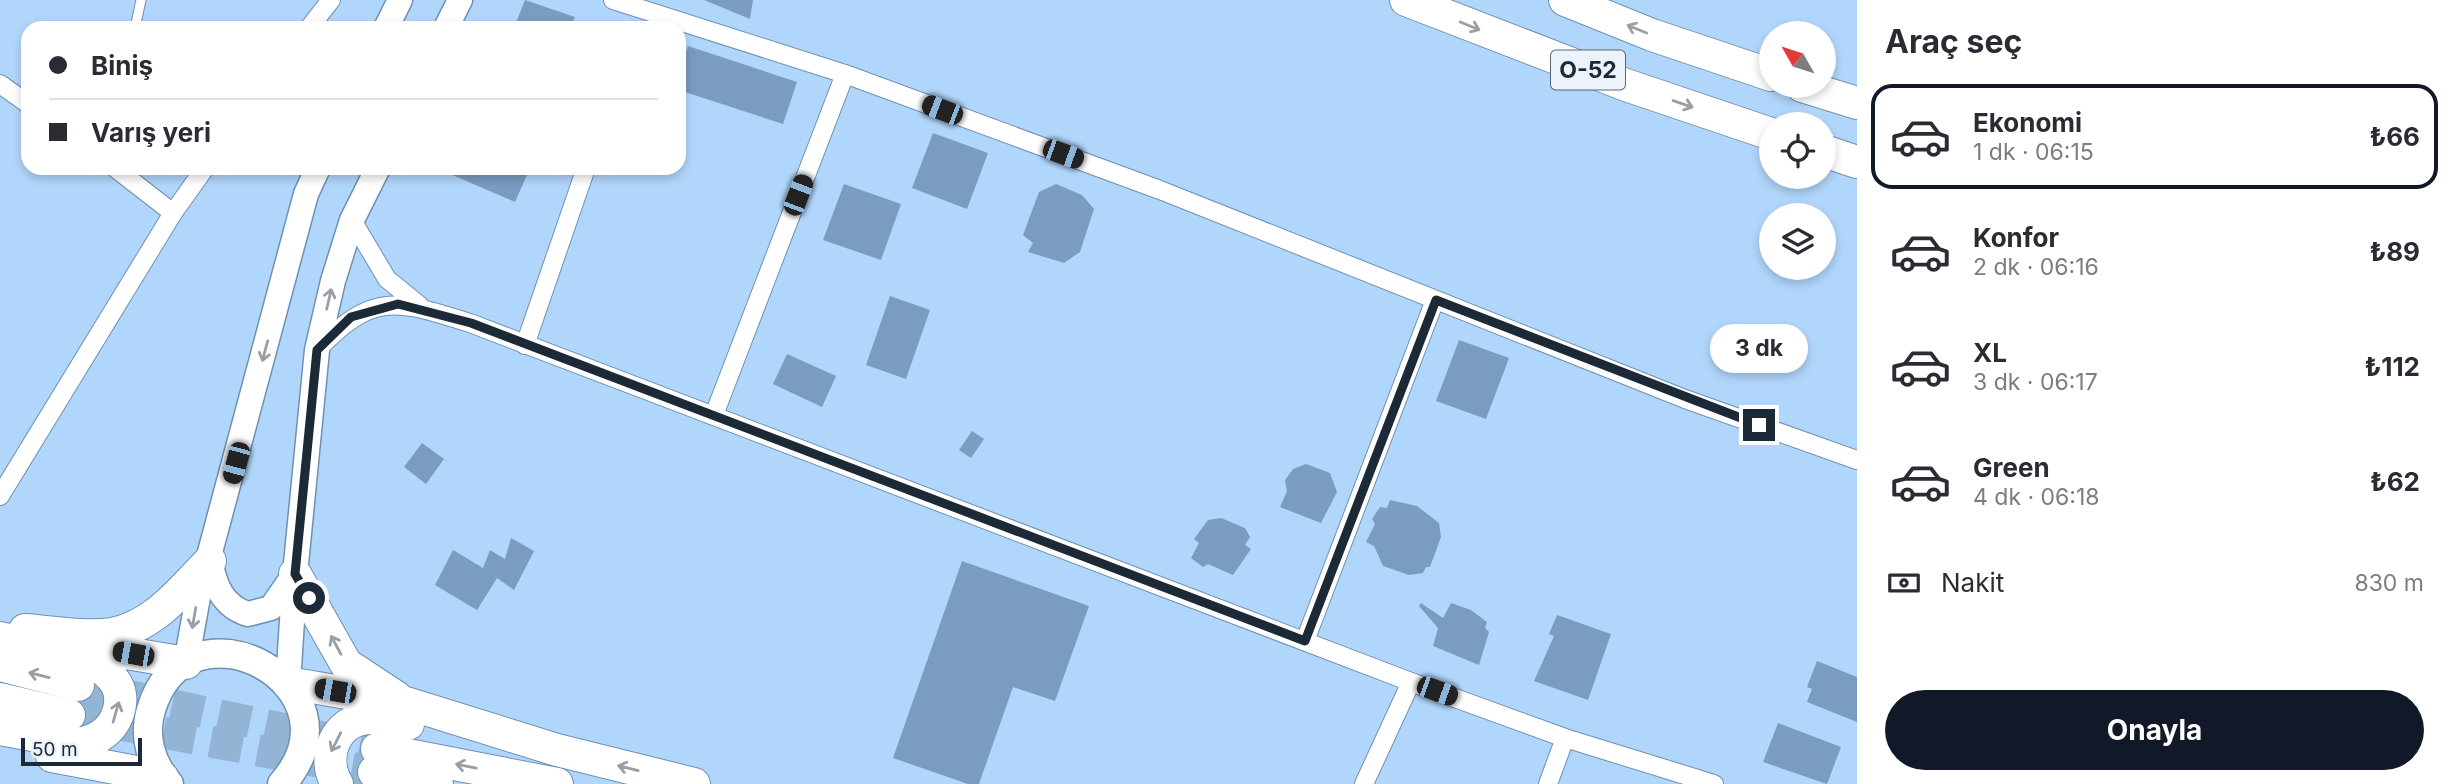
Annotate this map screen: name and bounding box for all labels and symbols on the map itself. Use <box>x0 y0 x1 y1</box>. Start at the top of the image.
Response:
one-way arrow <box>1458 20 1480 33</box>
north arrow <box>1759 21 1836 98</box>
one-way arrow <box>1627 22 1648 35</box>
road number: O-52 <box>1551 50 1625 90</box>
car <box>919 93 966 127</box>
one-way arrow <box>1672 99 1694 111</box>
car <box>1040 137 1087 171</box>
car <box>781 172 816 218</box>
one-way arrow <box>323 288 336 311</box>
callout: 3 dk <box>1710 324 1808 372</box>
one-way arrow <box>258 339 271 361</box>
route end <box>1743 409 1775 441</box>
car <box>221 440 252 486</box>
route start <box>293 582 325 614</box>
one-way arrow <box>187 606 201 629</box>
one-way arrow <box>329 636 343 656</box>
car <box>111 640 156 668</box>
one-way arrow <box>28 668 51 681</box>
car <box>1414 674 1461 708</box>
car <box>313 677 358 705</box>
one-way arrow <box>110 701 123 723</box>
one-way arrow <box>328 731 342 752</box>
scale bar <box>21 735 142 767</box>
one-way arrow <box>455 759 478 773</box>
one-way arrow <box>617 761 640 774</box>

